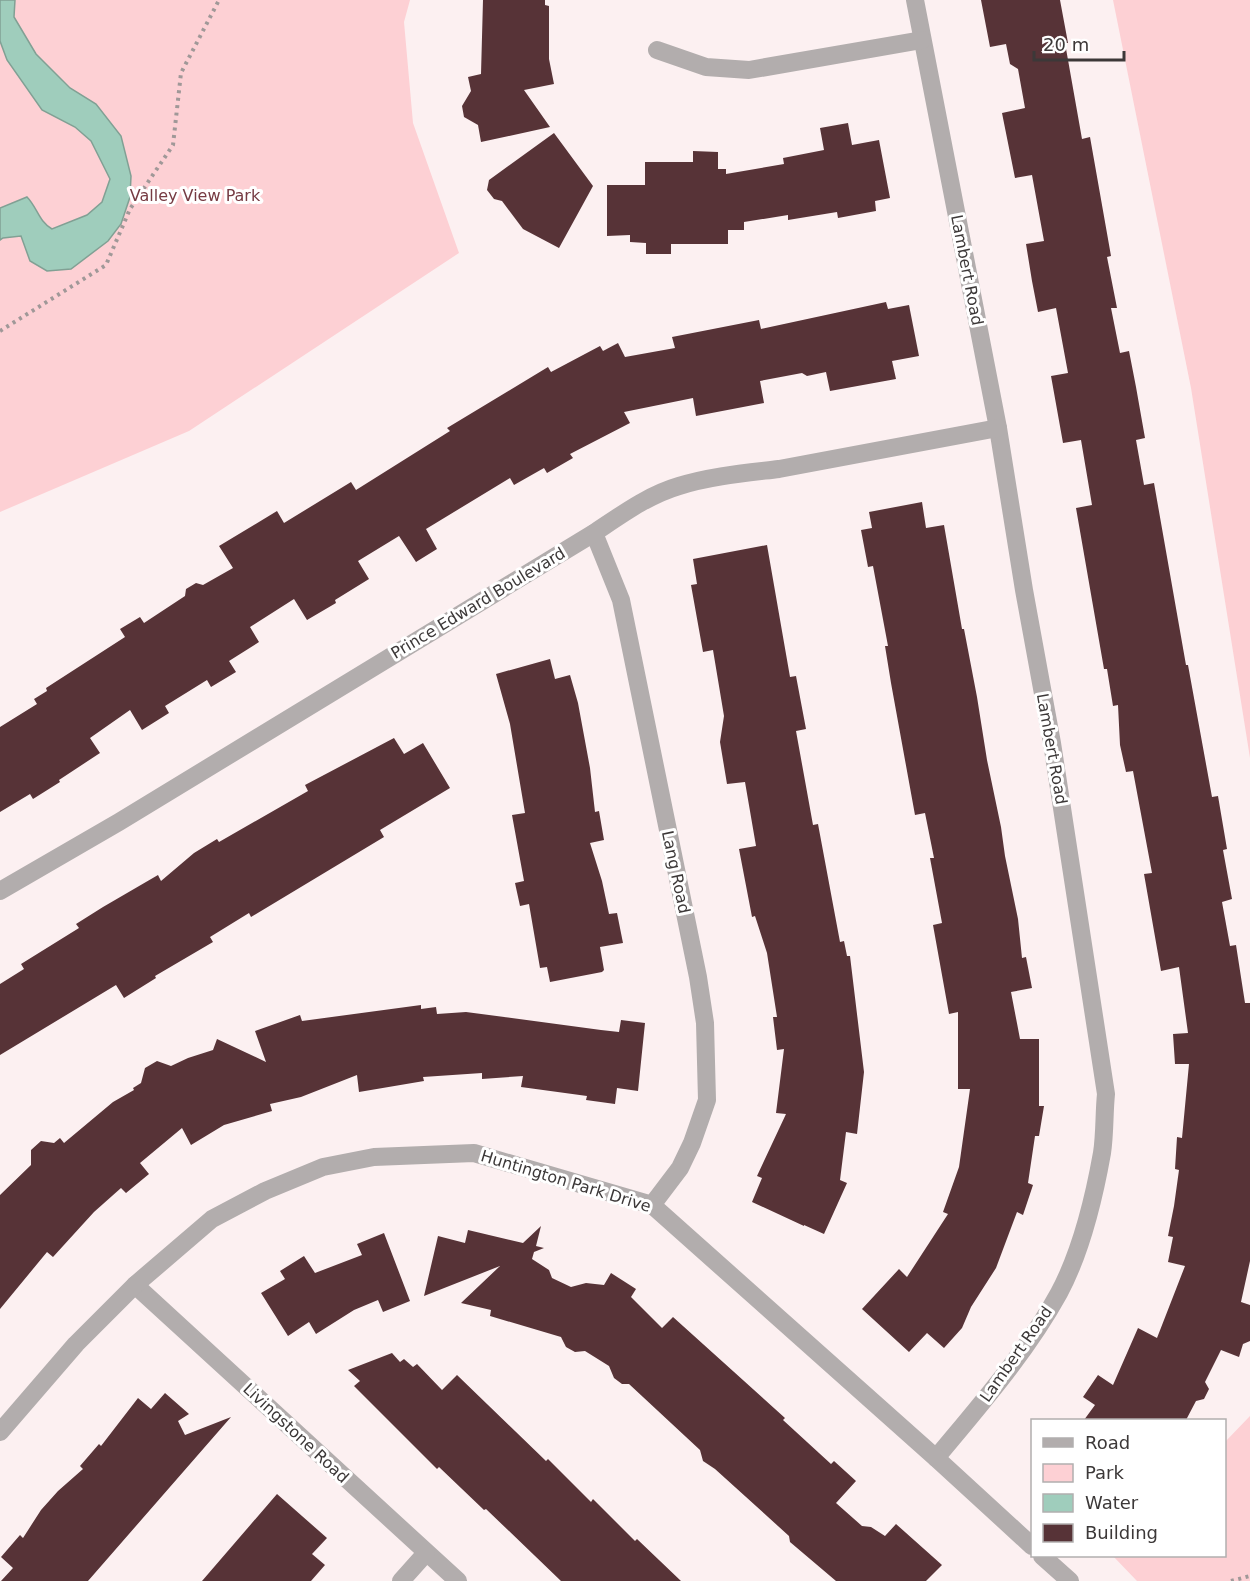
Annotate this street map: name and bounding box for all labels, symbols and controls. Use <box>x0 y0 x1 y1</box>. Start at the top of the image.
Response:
scale bar <box>1034 24 1124 62</box>
text: 20 m <box>1043 34 1089 55</box>
park label: Valley View Park <box>130 186 261 205</box>
street label: Lambert Road <box>947 213 987 327</box>
street label: Prince Edward Boulevard <box>387 543 569 663</box>
street label: Lambert Road <box>1033 692 1071 806</box>
street label: Lang Road <box>658 829 694 915</box>
street label: Huntington Park Drive <box>479 1146 653 1216</box>
street label: Lambert Road <box>976 1303 1056 1405</box>
street label: Livingstone Road <box>239 1379 353 1487</box>
legend <box>1031 1419 1226 1557</box>
text: Road <box>1085 1432 1130 1453</box>
text: Park <box>1085 1462 1124 1483</box>
text: Water <box>1085 1492 1139 1513</box>
text: Building <box>1085 1522 1158 1543</box>

